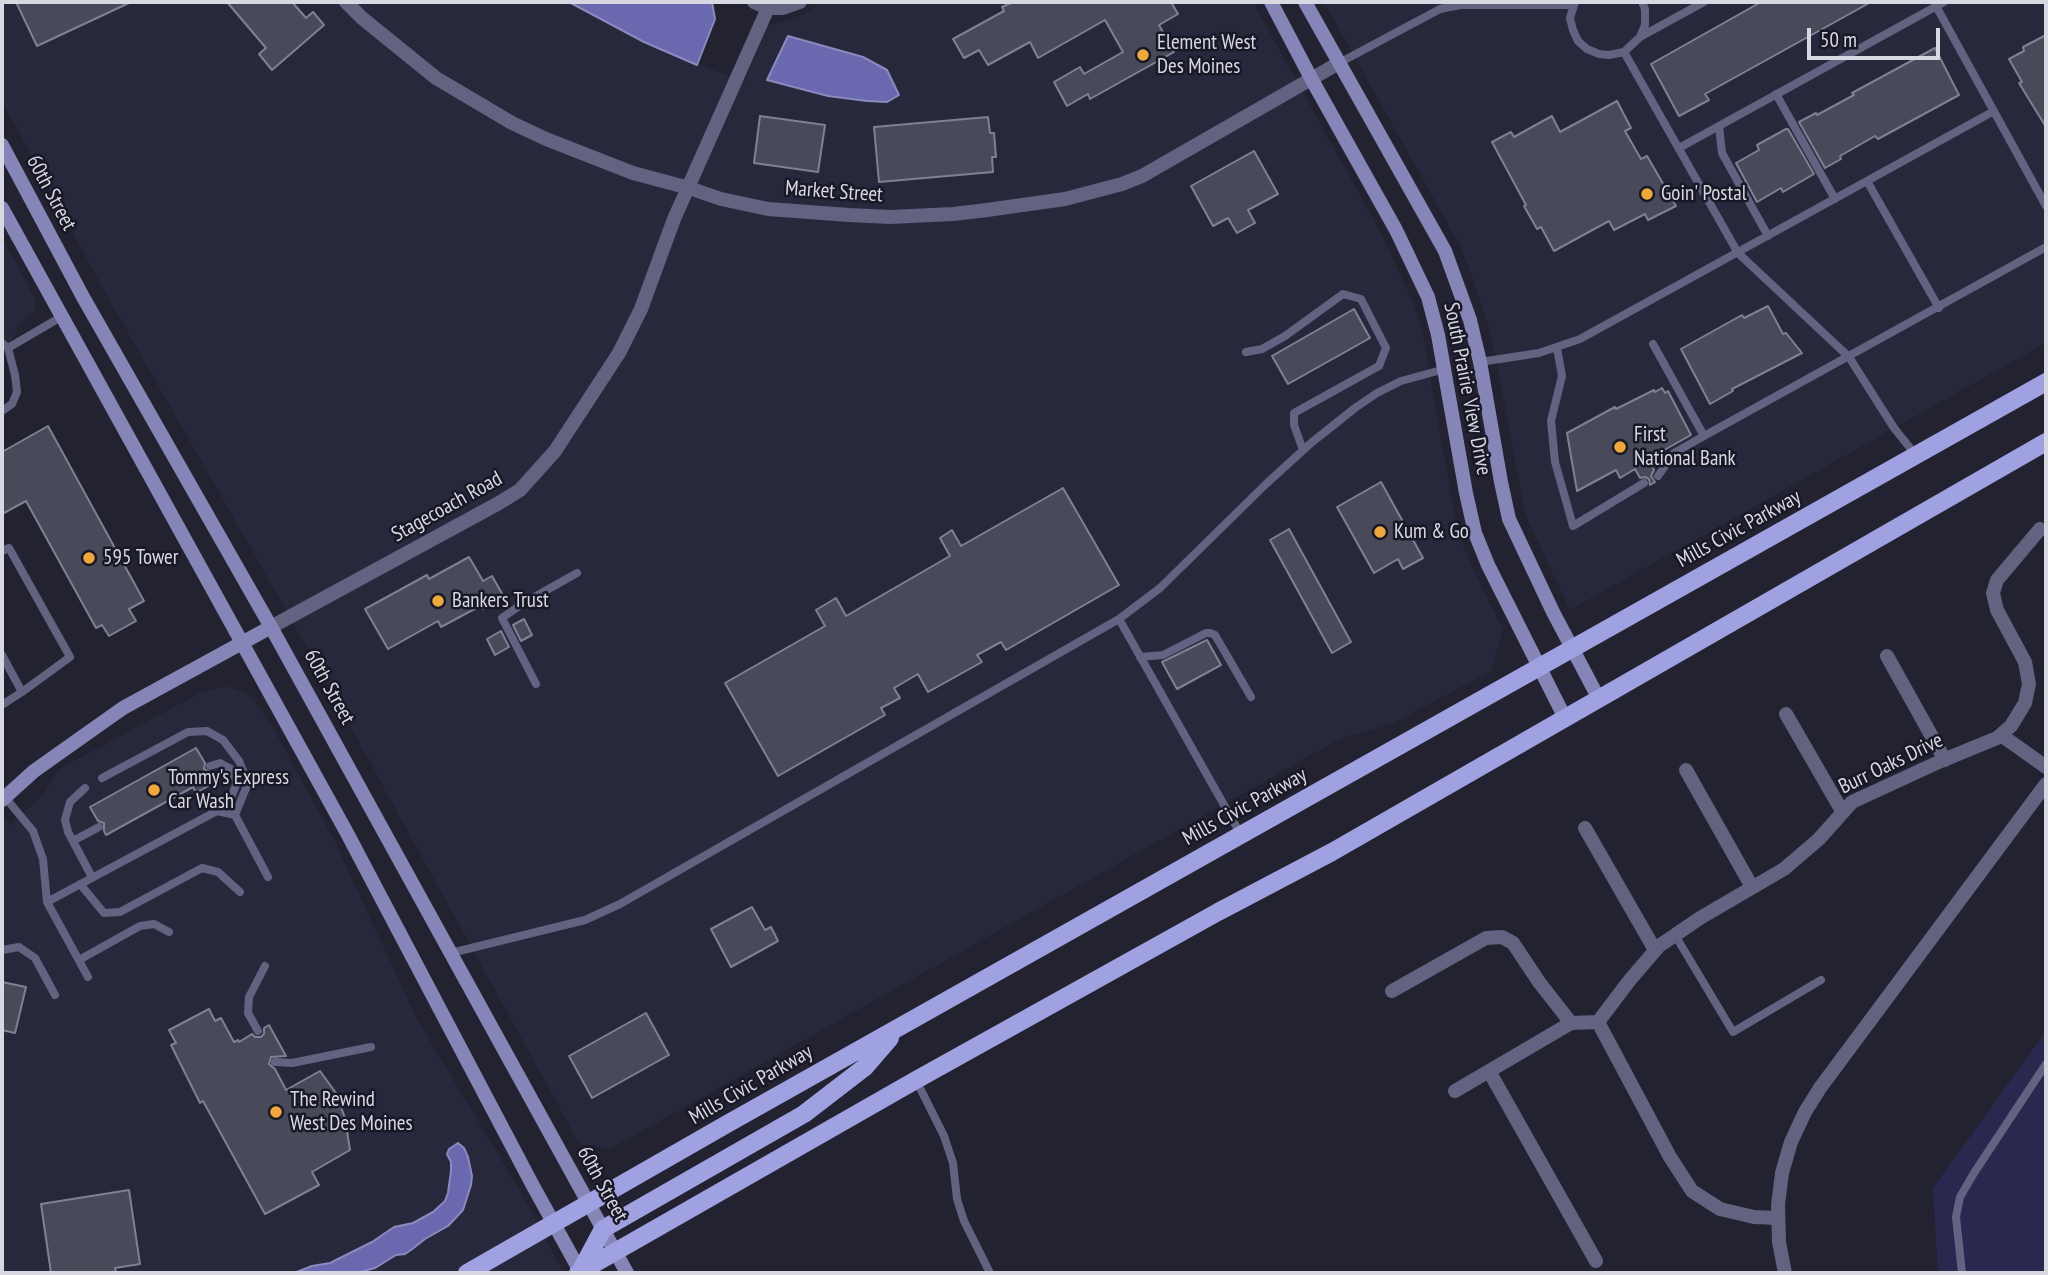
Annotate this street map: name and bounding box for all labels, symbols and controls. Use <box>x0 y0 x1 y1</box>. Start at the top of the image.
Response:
scale bar <box>1810 14 1943 58</box>
text: 50 m <box>1820 26 1857 53</box>
place label: Element West Des Moines <box>1157 30 1256 80</box>
marker: Element West Des Moines <box>1135 47 1151 63</box>
street label: 60th Street <box>21 151 81 235</box>
street label: Market Street <box>784 176 884 208</box>
place label: Goin' Postal <box>1661 181 1747 207</box>
marker: Goin' Postal <box>1639 186 1655 202</box>
street label: South Prairie View Drive <box>1438 300 1496 478</box>
place label: First National Bank <box>1634 422 1736 472</box>
marker: First National Bank <box>1612 439 1628 455</box>
street label: Stagecoach Road <box>387 466 507 548</box>
street label: Mills Civic Parkway <box>1673 485 1805 573</box>
place label: Kum & Go <box>1394 519 1469 545</box>
marker: Kum & Go <box>1372 524 1388 540</box>
place label: 595 Tower <box>103 545 179 571</box>
marker: 595 Tower <box>81 550 97 566</box>
place label: Bankers Trust <box>452 588 549 614</box>
marker: Bankers Trust <box>430 593 446 609</box>
street label: 60th Street <box>298 645 360 729</box>
street label: Burr Oaks Drive <box>1835 728 1947 800</box>
street label: Mills Civic Parkway <box>1179 763 1311 851</box>
place label: Tommy's Express Car Wash <box>168 765 289 815</box>
marker: Tommy's Express Car Wash <box>146 782 162 798</box>
street label: Mills Civic Parkway <box>685 1040 817 1130</box>
place label: The Rewind West Des Moines <box>290 1087 413 1137</box>
marker: The Rewind West Des Moines <box>268 1104 284 1120</box>
street label: 60th Street <box>571 1142 633 1226</box>

